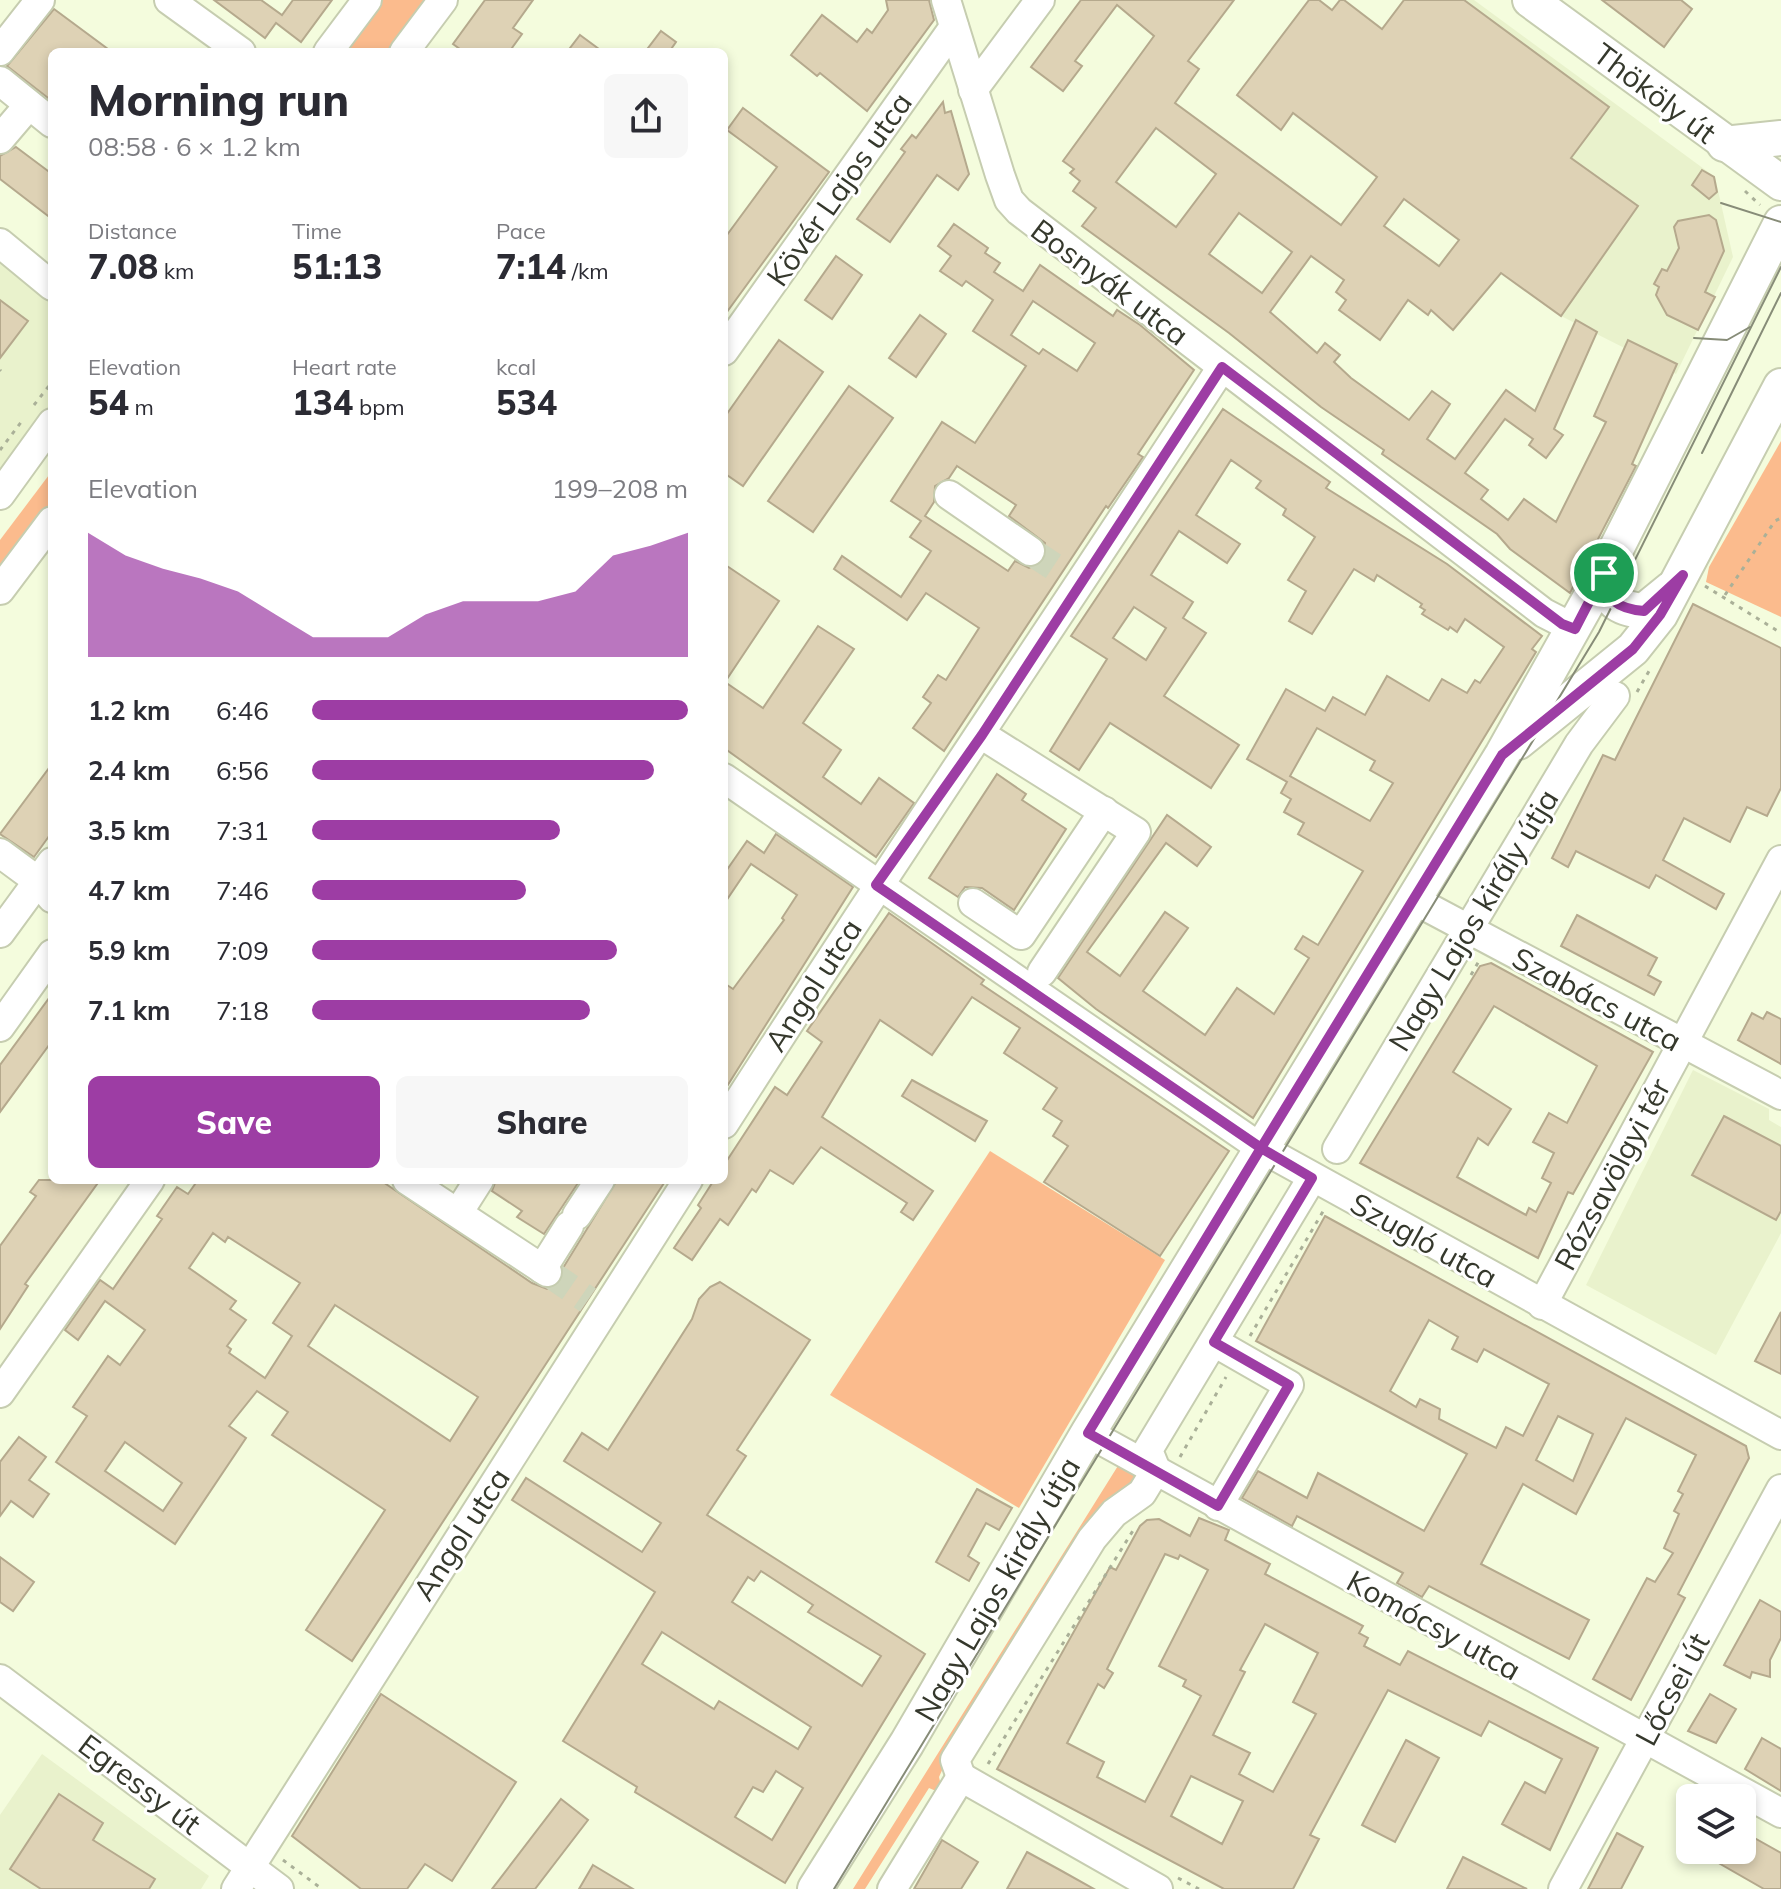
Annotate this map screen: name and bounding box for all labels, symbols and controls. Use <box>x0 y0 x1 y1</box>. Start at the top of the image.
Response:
street label: Thököly út <box>1586 35 1724 151</box>
text: Morning run <box>88 72 349 127</box>
button: share <box>604 74 688 158</box>
street label: Kövér Lajos utca <box>758 85 920 293</box>
text: 08:58 · 6 × 1.2 km <box>88 130 301 163</box>
street label: Bosnyák utca <box>1024 210 1196 354</box>
text: Distance <box>88 217 177 245</box>
text: Time <box>292 217 342 245</box>
text: Pace <box>496 217 546 245</box>
text: 7.08 <box>88 245 158 288</box>
text: 51:13 <box>292 245 382 288</box>
text: 7:14 <box>496 245 566 288</box>
text: km <box>158 257 194 285</box>
text: /km <box>566 257 609 285</box>
text: Elevation <box>88 353 181 381</box>
text: Heart rate <box>292 353 397 381</box>
text: kcal <box>496 353 536 381</box>
text: 54 <box>88 381 129 424</box>
text: 134 <box>292 381 353 424</box>
text: 534 <box>496 381 557 424</box>
text: m <box>129 393 154 421</box>
text: bpm <box>353 393 405 421</box>
text: Elevation <box>88 472 198 505</box>
text: 199–208 m <box>552 472 688 505</box>
pin <box>1570 539 1638 607</box>
icon: arrive <box>1582 551 1626 595</box>
text: 1.2 km <box>88 694 171 727</box>
text: 6:46 <box>216 694 269 727</box>
text: 2.4 km <box>88 754 171 787</box>
text: 6:56 <box>216 754 269 787</box>
street label: Nagy Lajos király útja <box>1380 782 1566 1058</box>
text: 3.5 km <box>88 814 171 847</box>
text: 7:31 <box>216 814 269 847</box>
text: 4.7 km <box>88 874 171 907</box>
text: 7:46 <box>216 874 269 907</box>
street label: Angol utca <box>756 912 870 1058</box>
text: 5.9 km <box>88 934 171 967</box>
text: 7:09 <box>216 934 269 967</box>
street label: Szabács utca <box>1506 939 1688 1059</box>
text: 7.1 km <box>88 994 171 1027</box>
text: 7:18 <box>216 994 269 1027</box>
street label: Rózsavölgyi tér <box>1545 1071 1679 1277</box>
button: Save <box>88 1076 380 1168</box>
button: Share <box>396 1076 688 1168</box>
street label: Szugló utca <box>1344 1184 1504 1296</box>
street label: Nagy Lajos király útja <box>906 1450 1088 1728</box>
street label: Angol utca <box>404 1461 518 1607</box>
street label: Komócsy utca <box>1340 1562 1528 1688</box>
street label: Lőcsei út <box>1627 1626 1717 1752</box>
street label: Egressy út <box>71 1726 209 1842</box>
map controls <box>1676 1784 1756 1864</box>
button: layers <box>1676 1784 1756 1864</box>

